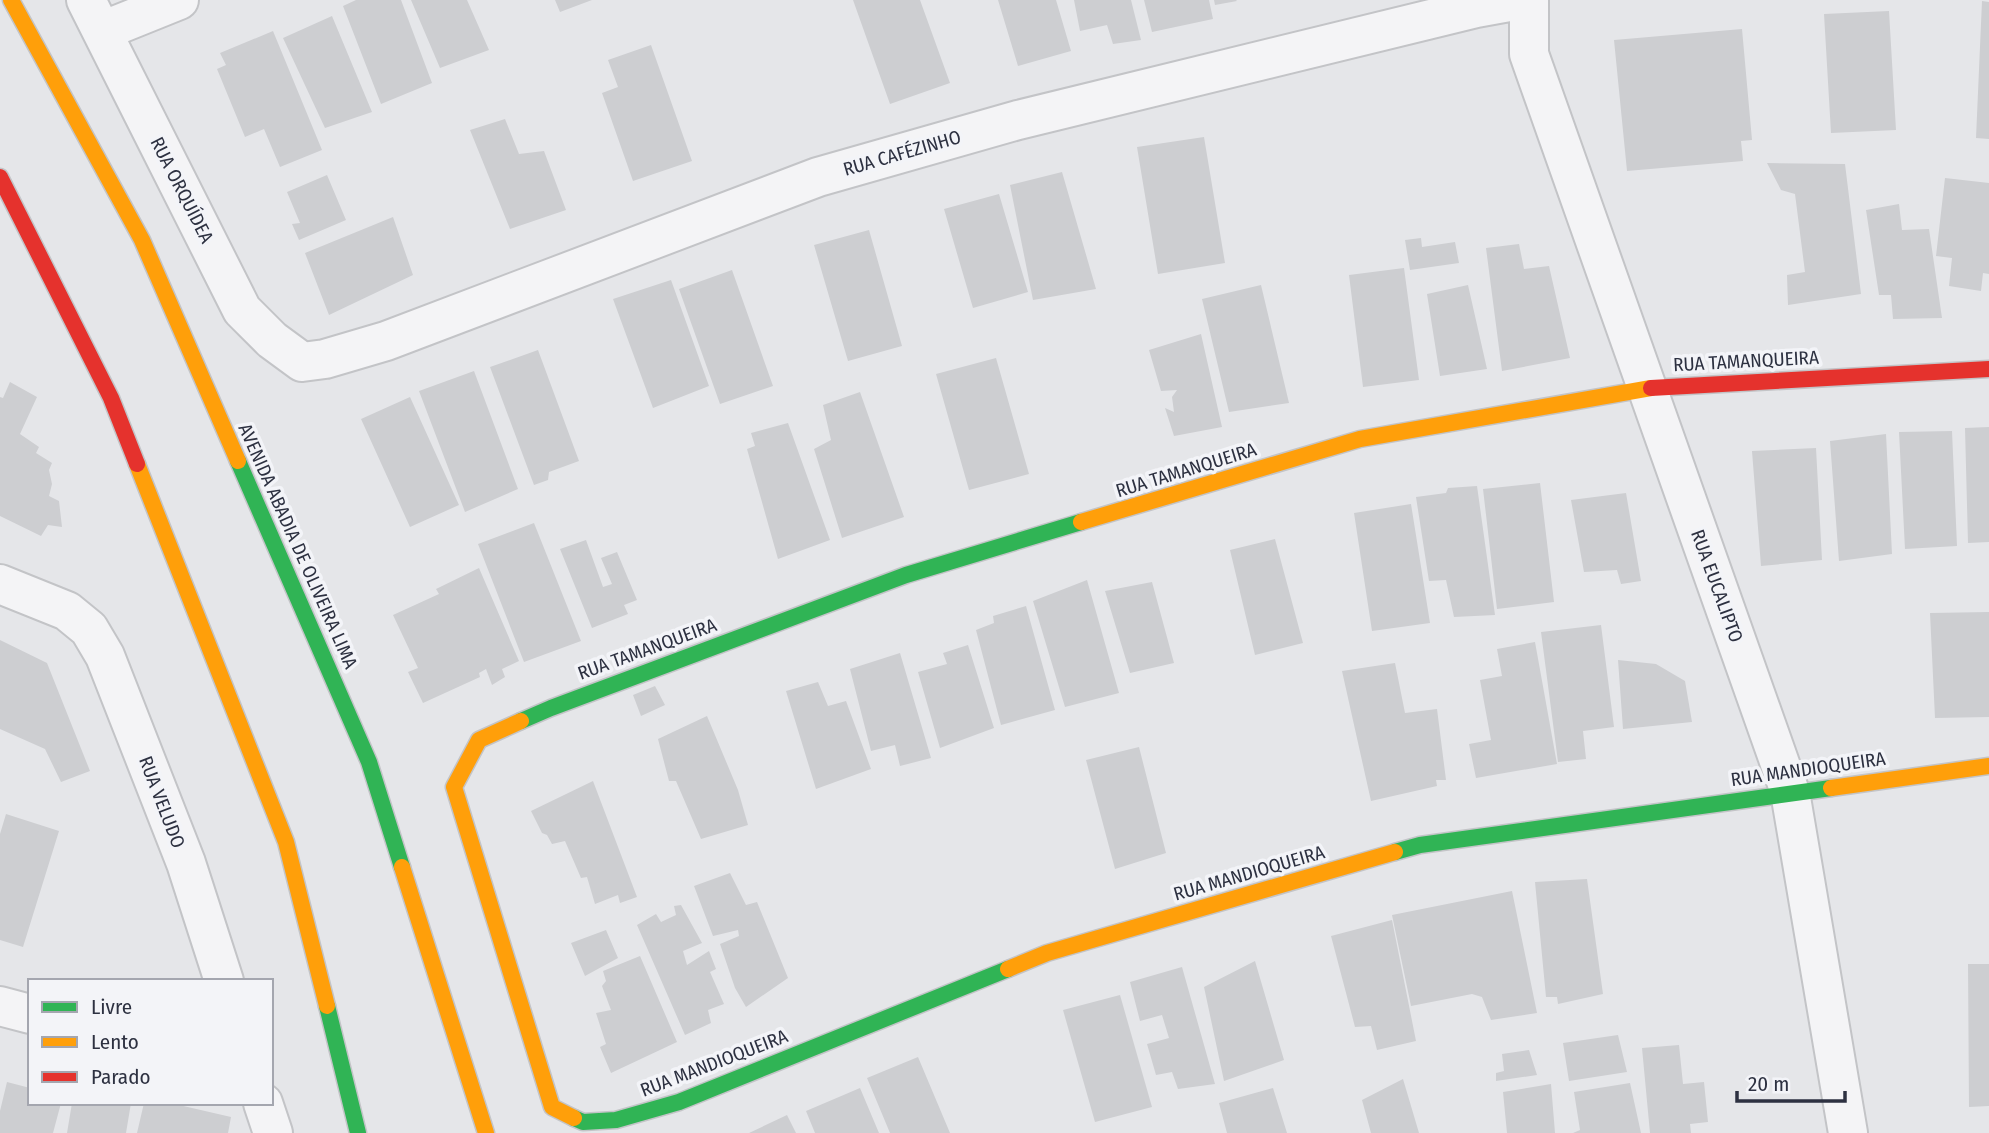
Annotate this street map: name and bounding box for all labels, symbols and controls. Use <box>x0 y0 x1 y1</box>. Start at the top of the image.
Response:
street label: RUA CAFÉZINHO <box>841 125 963 181</box>
street label: RUA ORQUÍDEA <box>145 133 219 247</box>
street label: RUA TAMANQUEIRA <box>1673 346 1819 376</box>
street label: AVENIDA ABADIA DE OLIVEIRA LIMA <box>233 420 363 672</box>
street label: RUA TAMANQUEIRA <box>1113 438 1259 502</box>
street label: RUA EUCALIPTO <box>1686 526 1748 646</box>
street label: RUA TAMANQUEIRA <box>575 613 719 685</box>
street label: RUA MANDIOQUEIRA <box>1729 747 1887 791</box>
street label: RUA VELUDO <box>134 753 190 851</box>
street label: RUA MANDIOQUEIRA <box>1171 840 1327 906</box>
legend <box>28 979 273 1105</box>
text: Livre <box>91 994 132 1020</box>
street label: RUA MANDIOQUEIRA <box>637 1024 791 1102</box>
text: Lento <box>91 1029 139 1055</box>
scale bar <box>1737 1060 1846 1104</box>
text: Parado <box>91 1064 150 1090</box>
text: 20 m <box>1748 1071 1789 1097</box>

